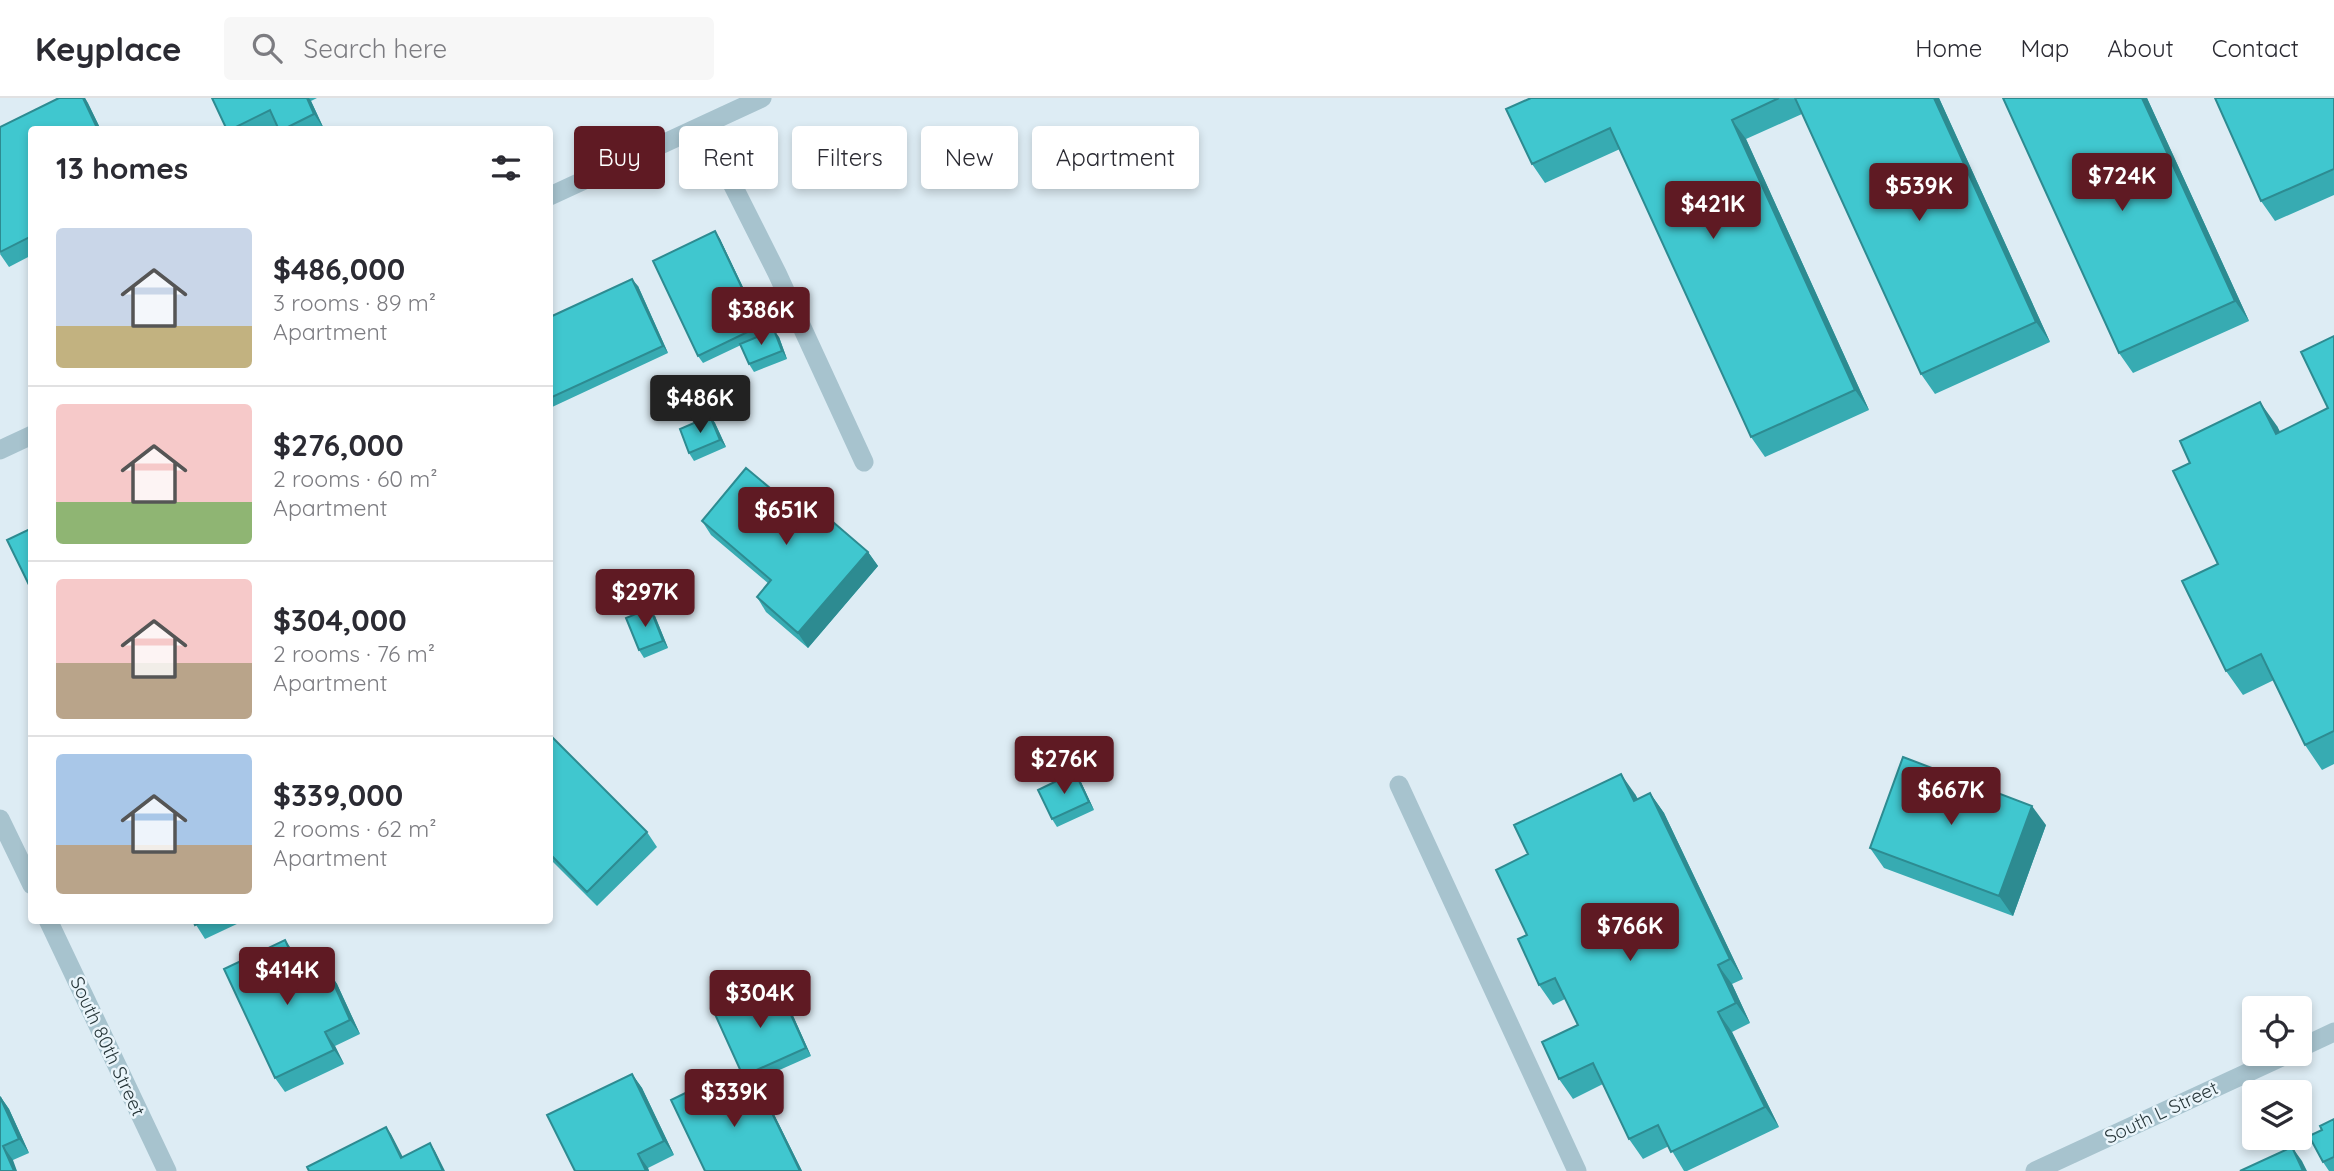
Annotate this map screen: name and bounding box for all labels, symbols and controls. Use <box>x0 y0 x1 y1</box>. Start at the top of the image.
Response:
search box <box>224 17 714 80</box>
text: Keyplace <box>35 28 182 69</box>
icon: search <box>248 29 286 67</box>
text: Search here <box>304 32 447 65</box>
text: Home <box>1915 33 1982 63</box>
text: Map <box>2020 33 2069 63</box>
text: About <box>2107 33 2174 63</box>
text: Contact <box>2212 33 2299 63</box>
chip: Buy <box>574 126 665 189</box>
chip: Rent <box>679 126 778 189</box>
chip: Filters <box>792 126 907 189</box>
chip: New <box>921 126 1018 189</box>
chip: Apartment <box>1032 126 1199 189</box>
text: 13 homes <box>56 149 188 187</box>
icon: filters <box>487 149 525 187</box>
pin: $724K <box>2073 153 2171 213</box>
text: $724K <box>2088 161 2156 190</box>
pin: $539K <box>1870 164 1968 223</box>
text: $539K <box>1885 171 1953 200</box>
pin: $421K <box>1664 181 1762 241</box>
text: $421K <box>1681 189 1745 218</box>
text: $486,000 <box>273 250 405 288</box>
icon: home <box>112 256 196 340</box>
text: 3 rooms · 89 m² <box>273 288 436 317</box>
pin: $386K <box>712 288 810 347</box>
text: $386K <box>728 295 794 324</box>
text: Apartment <box>273 317 387 346</box>
pin: $486K <box>651 376 749 435</box>
text: $486K <box>666 383 734 412</box>
text: $276,000 <box>273 426 404 464</box>
icon: home <box>112 432 196 516</box>
text: 2 rooms · 60 m² <box>273 464 438 493</box>
pin: $651K <box>737 488 835 547</box>
text: Apartment <box>273 493 387 522</box>
text: $651K <box>754 495 818 524</box>
pin: $297K <box>596 570 694 629</box>
text: $297K <box>612 577 678 606</box>
text: $304,000 <box>273 601 407 639</box>
icon: home <box>112 607 196 691</box>
text: 2 rooms · 76 m² <box>273 639 435 668</box>
text: Apartment <box>273 668 387 697</box>
pin: $276K <box>1015 736 1113 796</box>
text: $276K <box>1031 744 1097 773</box>
pin: $667K <box>1902 768 2000 827</box>
text: $667K <box>1918 775 1984 804</box>
text: $339,000 <box>273 776 403 814</box>
icon: home <box>112 782 196 866</box>
text: 2 rooms · 62 m² <box>273 814 437 843</box>
text: Apartment <box>273 843 387 872</box>
pin: $766K <box>1581 904 1679 963</box>
text: $766K <box>1597 911 1663 940</box>
pin: $414K <box>238 948 336 1007</box>
text: $414K <box>255 955 319 984</box>
pin: $304K <box>711 970 809 1030</box>
street label: South 80th Street <box>65 972 151 1120</box>
text: $304K <box>726 978 794 1007</box>
map controls <box>2242 996 2312 1150</box>
button: locate <box>2242 996 2312 1066</box>
pin: $339K <box>685 1070 783 1129</box>
street label: South L Street <box>2100 1075 2222 1149</box>
text: $339K <box>701 1077 767 1106</box>
button: layers <box>2242 1080 2312 1150</box>

